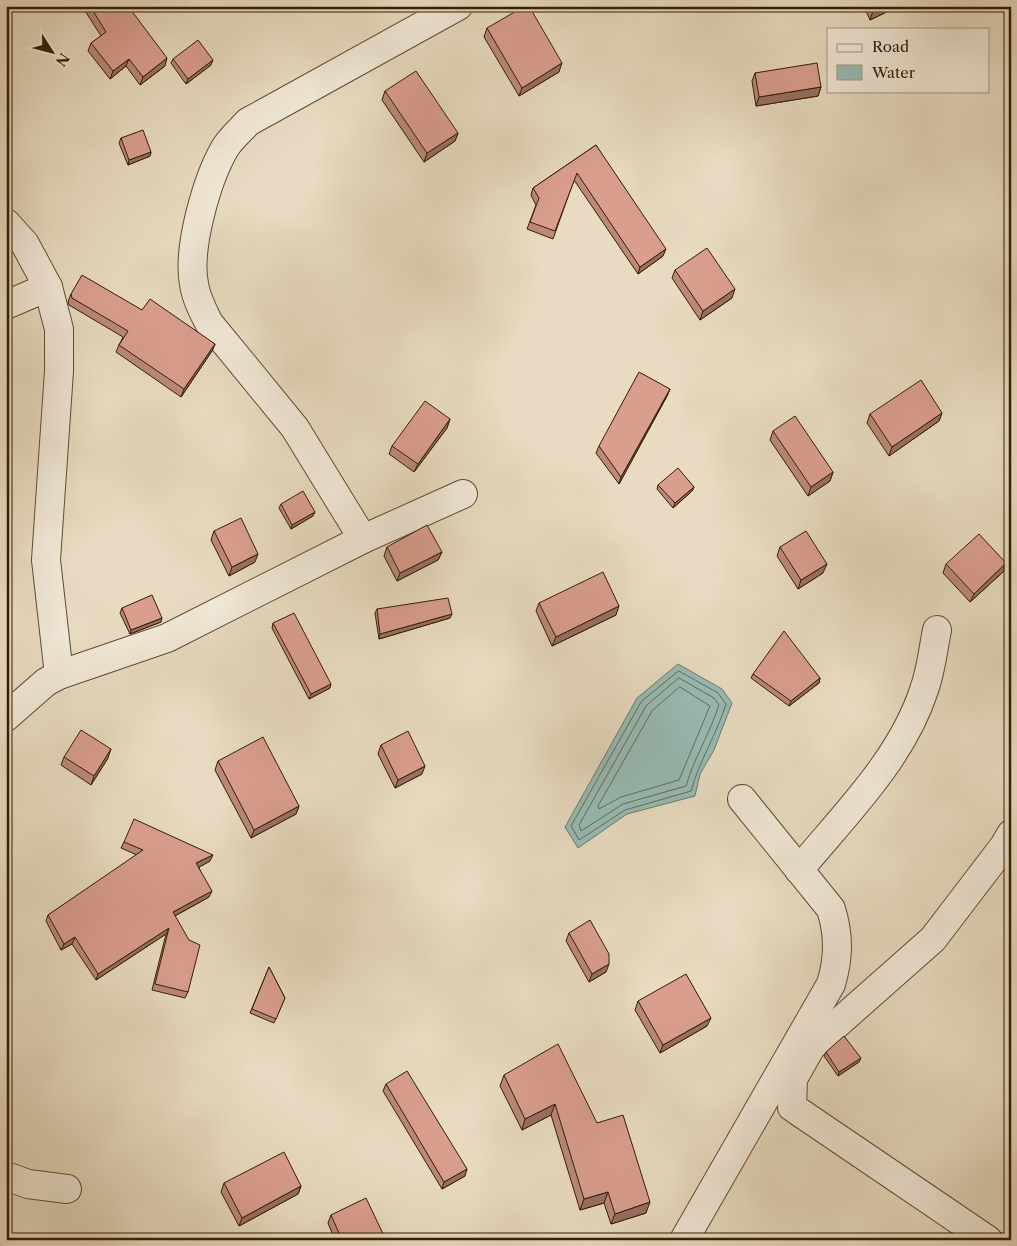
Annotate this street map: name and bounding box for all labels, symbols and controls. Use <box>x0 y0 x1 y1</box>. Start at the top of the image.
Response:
north arrow <box>28 28 78 78</box>
legend <box>827 28 990 92</box>
text: Road <box>872 37 909 56</box>
text: N <box>52 49 73 70</box>
text: Water <box>871 63 916 82</box>

